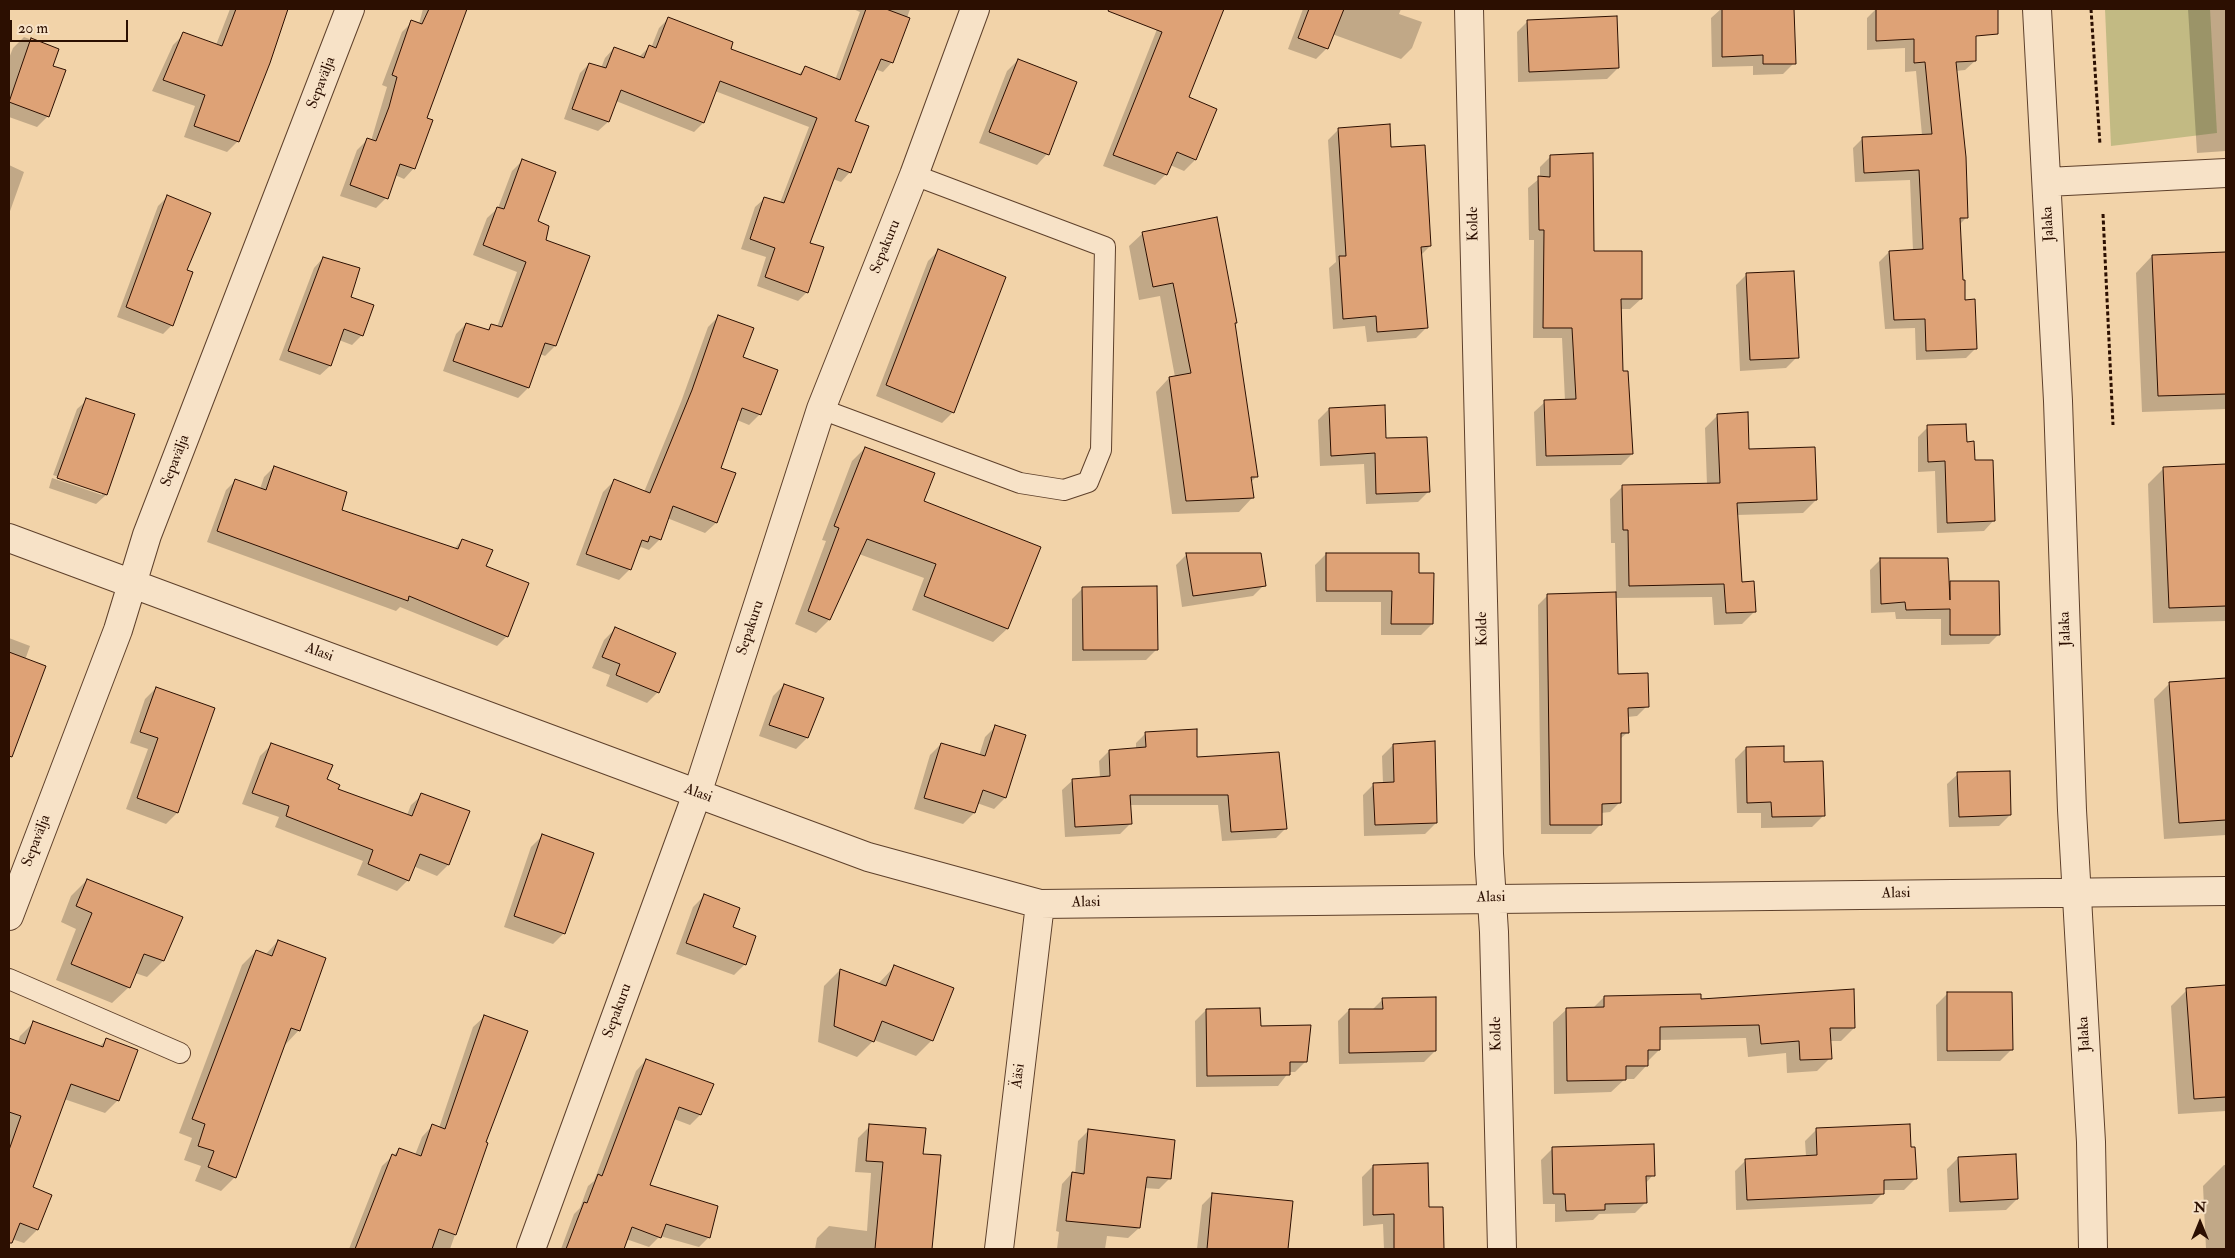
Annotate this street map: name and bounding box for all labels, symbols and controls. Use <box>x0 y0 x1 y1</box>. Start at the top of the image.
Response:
scale bar <box>12 10 130 42</box>
text: 20 m <box>18 19 48 38</box>
street label: Sepavälja <box>304 54 340 112</box>
street label: Kolde <box>1465 206 1483 242</box>
street label: Jalaka <box>2039 206 2059 242</box>
street label: Sepakuru <box>867 217 905 277</box>
street label: Sepavälja <box>158 432 194 490</box>
street label: Sepakuru <box>734 598 768 658</box>
street label: Kolde <box>1474 611 1492 647</box>
street label: Jalaka <box>2056 611 2076 647</box>
street label: Alasi <box>302 640 336 666</box>
street label: Alasi <box>681 781 715 807</box>
street label: Sepavälja <box>19 812 55 870</box>
street label: Alasi <box>1882 885 1910 903</box>
street label: Alasi <box>1477 889 1505 907</box>
street label: Alasi <box>1072 894 1100 912</box>
street label: Sepakuru <box>600 981 636 1041</box>
street label: Kolde <box>1488 1016 1506 1052</box>
street label: Jalaka <box>2075 1016 2095 1052</box>
street label: Ääsi <box>1009 1063 1029 1089</box>
north arrow <box>2175 1198 2225 1248</box>
text: N <box>2194 1199 2206 1216</box>

